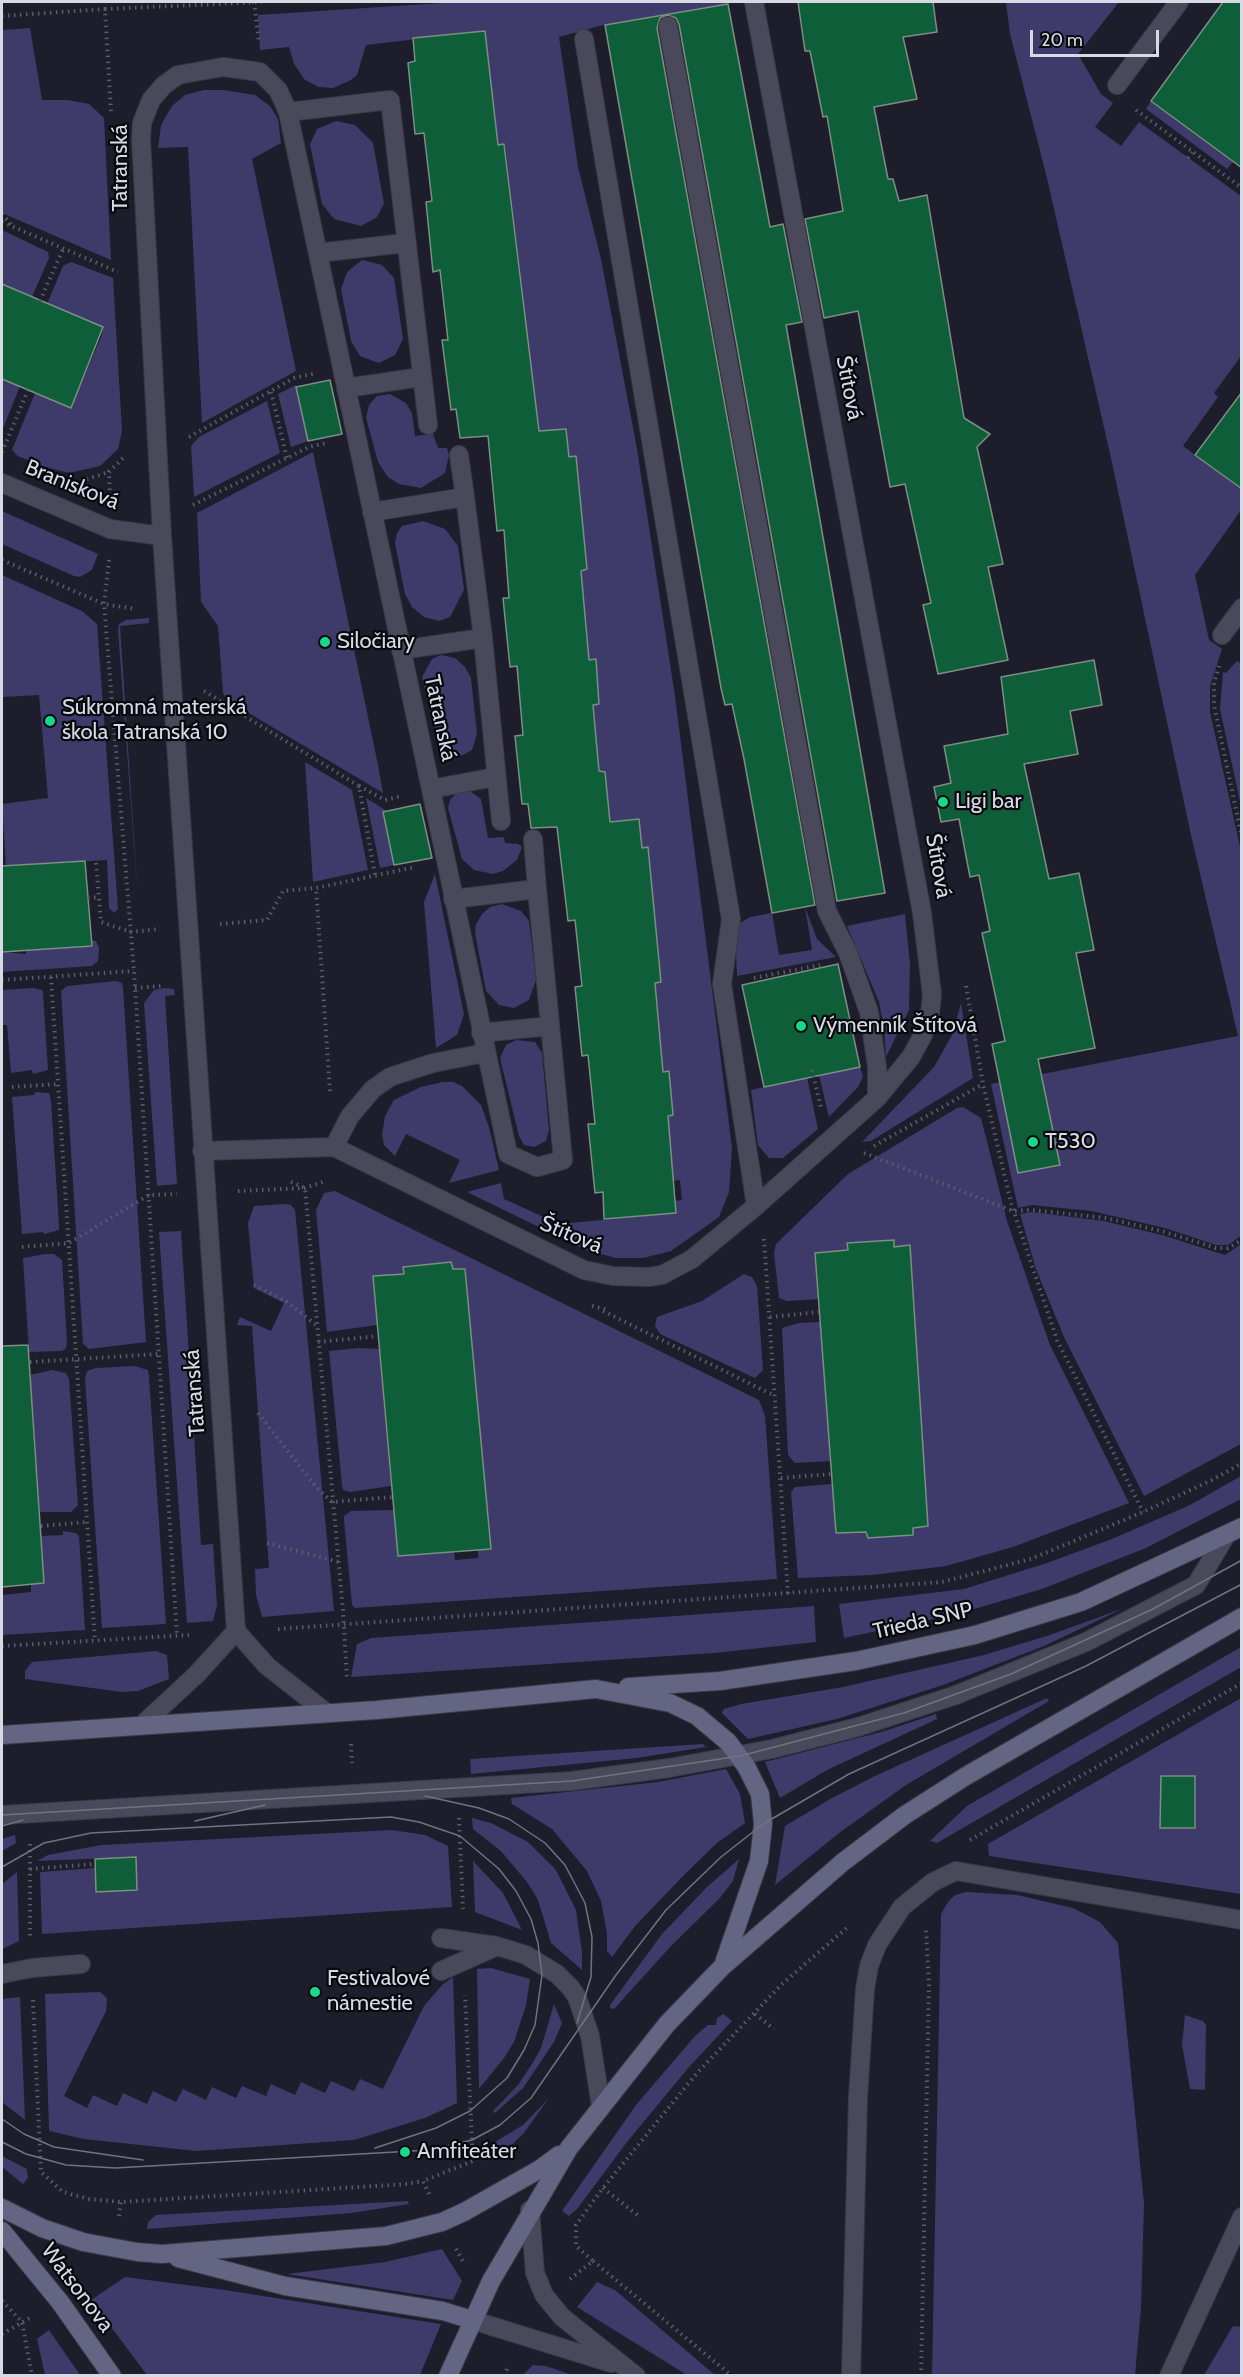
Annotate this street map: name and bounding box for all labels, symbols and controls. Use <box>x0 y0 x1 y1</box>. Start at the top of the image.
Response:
scale bar <box>1033 18 1162 56</box>
text: 20 m <box>1041 29 1083 51</box>
street label: Tatranská <box>108 124 134 212</box>
street label: Štítová <box>830 354 868 422</box>
street label: Branisková <box>21 454 123 516</box>
place label: Siločiary <box>337 629 415 655</box>
marker: Siločiary <box>318 635 332 649</box>
street label: Tatranská <box>418 673 462 763</box>
place label: Súkromná materská škola Tatranská 10 <box>62 695 247 746</box>
marker: Súkromná materská škola Tatranská 10 <box>43 714 57 728</box>
place label: Ligi bar <box>955 789 1021 815</box>
marker: Ligi bar <box>936 795 950 809</box>
street label: Štítová <box>919 832 957 900</box>
place label: Výmenník Štítová <box>813 1013 977 1039</box>
marker: Výmenník Štítová <box>794 1019 808 1033</box>
place label: T530 <box>1045 1129 1096 1155</box>
marker: T530 <box>1026 1135 1040 1149</box>
street label: Štítová <box>536 1210 606 1260</box>
street label: Tatranská <box>179 1349 211 1437</box>
street label: Trieda SNP <box>871 1597 975 1645</box>
place label: Festivalové námestie <box>327 1966 430 2018</box>
marker: Festivalové námestie <box>308 1985 322 1999</box>
place label: Amfiteáter <box>417 2139 516 2165</box>
marker: Amfiteáter <box>398 2145 412 2159</box>
street label: Watsonova <box>35 2238 119 2338</box>

